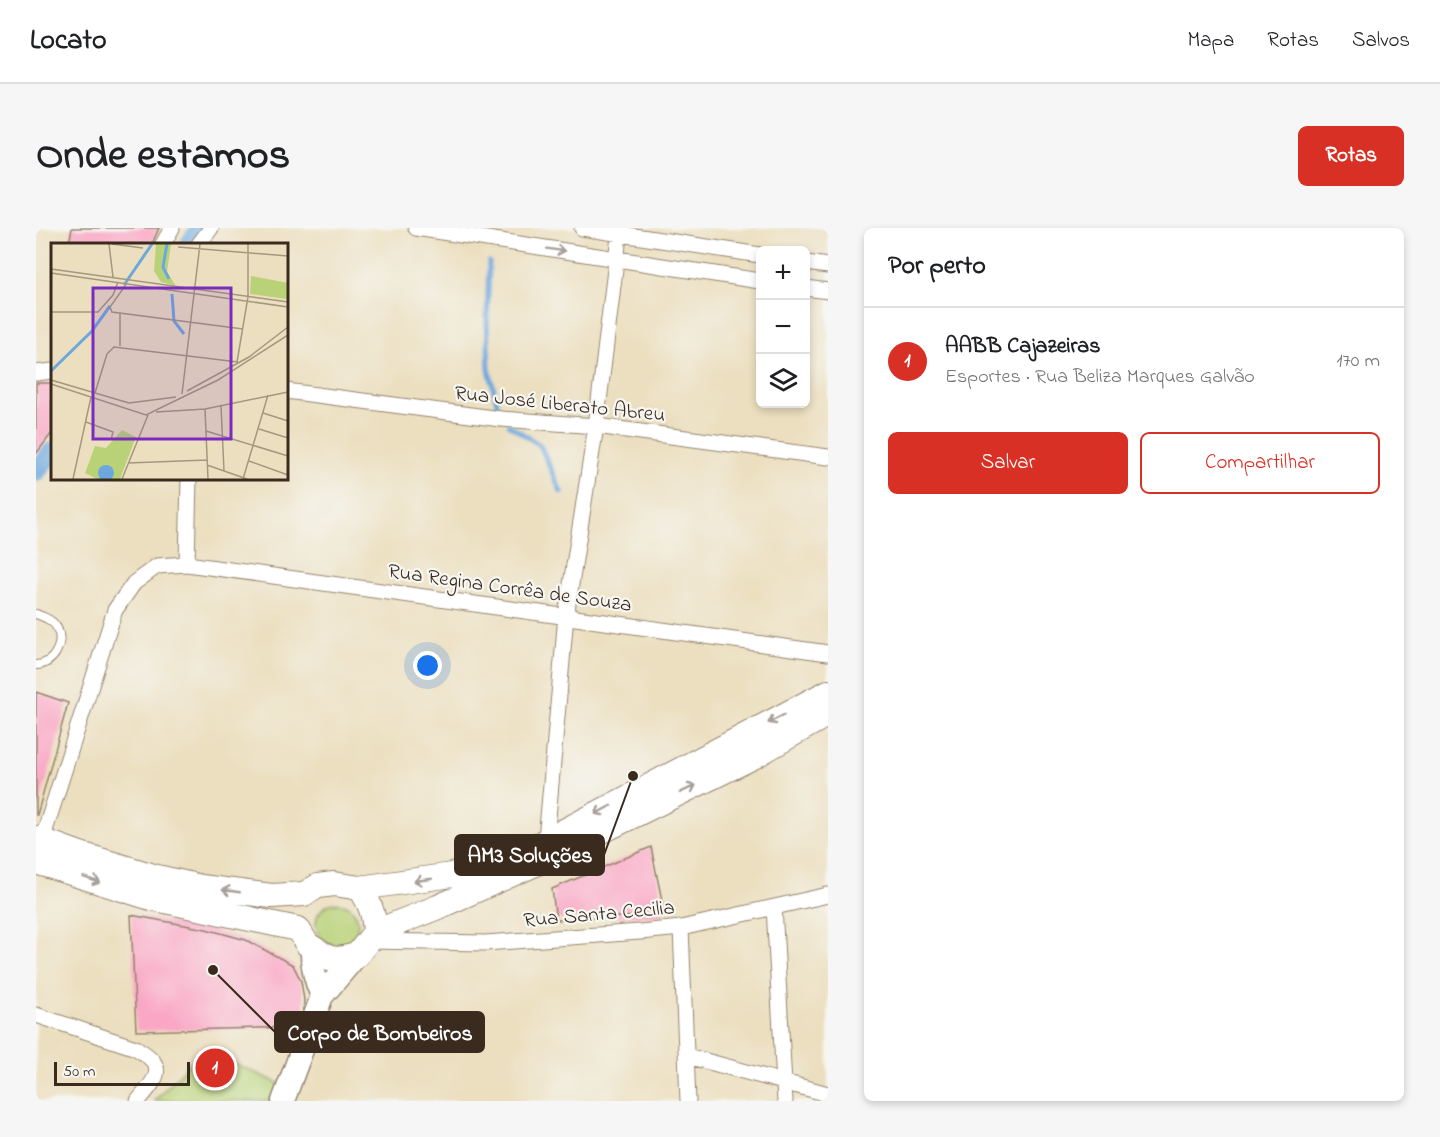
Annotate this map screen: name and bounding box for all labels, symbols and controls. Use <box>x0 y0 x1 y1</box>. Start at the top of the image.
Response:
text: Locato <box>30 21 106 62</box>
text: Mapa <box>1187 26 1234 56</box>
text: Rotas <box>1267 26 1319 56</box>
text: Salvos <box>1352 26 1410 56</box>
text: Onde estamos <box>36 126 290 187</box>
button: Rotas <box>1298 126 1404 186</box>
inset map <box>51 243 288 480</box>
one-way arrow <box>546 245 566 256</box>
map controls <box>756 246 810 408</box>
button: + <box>756 246 810 300</box>
text: Por perto <box>888 248 986 286</box>
button: − <box>756 300 810 354</box>
text: AABB Cajazeiras <box>945 331 1100 363</box>
text: 1 <box>904 347 911 376</box>
text: 170 m <box>1336 347 1380 376</box>
button: layers <box>756 354 810 408</box>
text: Esportes · Rua Beliza Marques Galvão <box>945 363 1255 392</box>
street label: Rua José Liberato Abreu <box>453 379 667 431</box>
button: Salvar <box>888 432 1128 494</box>
button: Compartilhar <box>1140 432 1380 494</box>
street label: Rua Regina Corrêa de Souza <box>386 557 633 623</box>
your location <box>413 651 442 680</box>
one-way arrow <box>768 713 785 725</box>
one-way arrow <box>678 783 696 794</box>
one-way arrow <box>595 805 613 816</box>
callout: AM3 Soluções <box>455 835 604 875</box>
text: AM3 Soluções <box>468 841 592 873</box>
one-way arrow <box>414 874 434 885</box>
one-way arrow <box>82 875 101 886</box>
one-way arrow <box>222 885 242 896</box>
street label: Rua Santa Cecilia <box>522 893 676 937</box>
callout: Corpo de Bombeiros <box>275 1012 484 1052</box>
text: Corpo de Bombeiros <box>287 1019 473 1051</box>
pin: 1 <box>196 1046 234 1090</box>
scale bar <box>54 1059 190 1086</box>
text: 50 m <box>63 1060 95 1084</box>

